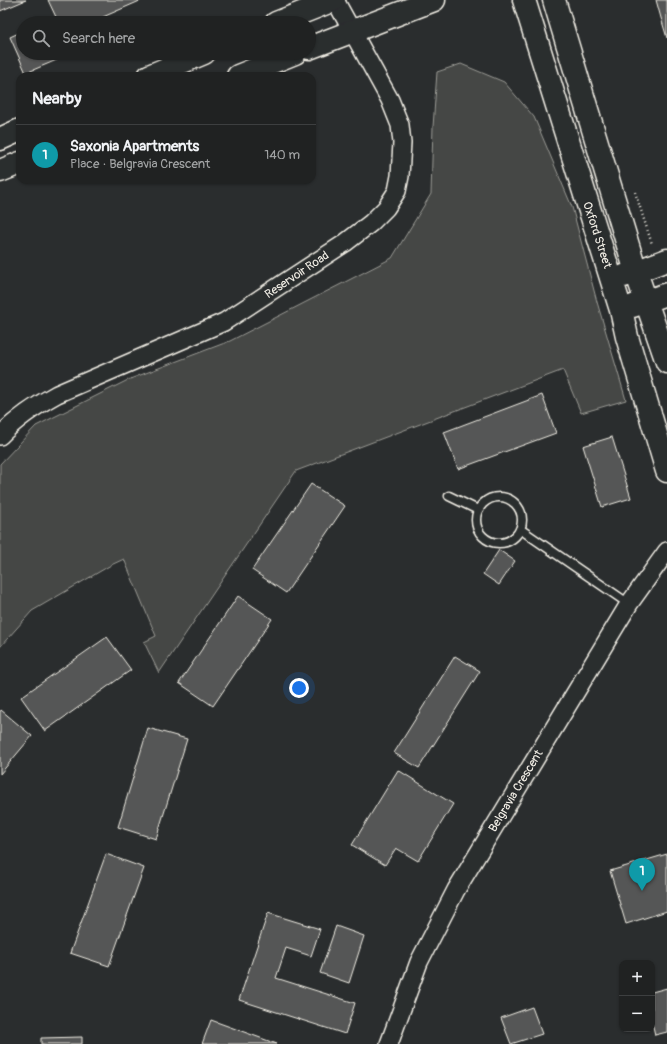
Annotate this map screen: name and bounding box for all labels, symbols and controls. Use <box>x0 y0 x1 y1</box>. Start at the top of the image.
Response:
search box <box>16 16 316 60</box>
icon: search <box>30 27 52 49</box>
text: Search here <box>62 29 135 48</box>
text: Nearby <box>32 88 81 109</box>
text: Saxonia Apartments <box>70 137 199 156</box>
text: 1 <box>42 147 48 163</box>
text: 140 m <box>264 147 300 163</box>
text: Place · Belgravia Crescent <box>70 156 210 172</box>
street label: Oxford Street <box>579 200 615 270</box>
street label: Reservoir Road <box>262 248 332 302</box>
your location <box>289 678 309 698</box>
street label: Belgravia Crescent <box>486 747 547 835</box>
pin: 1 <box>629 858 655 891</box>
map controls <box>619 960 655 1032</box>
button: + <box>619 960 655 996</box>
button: − <box>619 996 655 1032</box>

